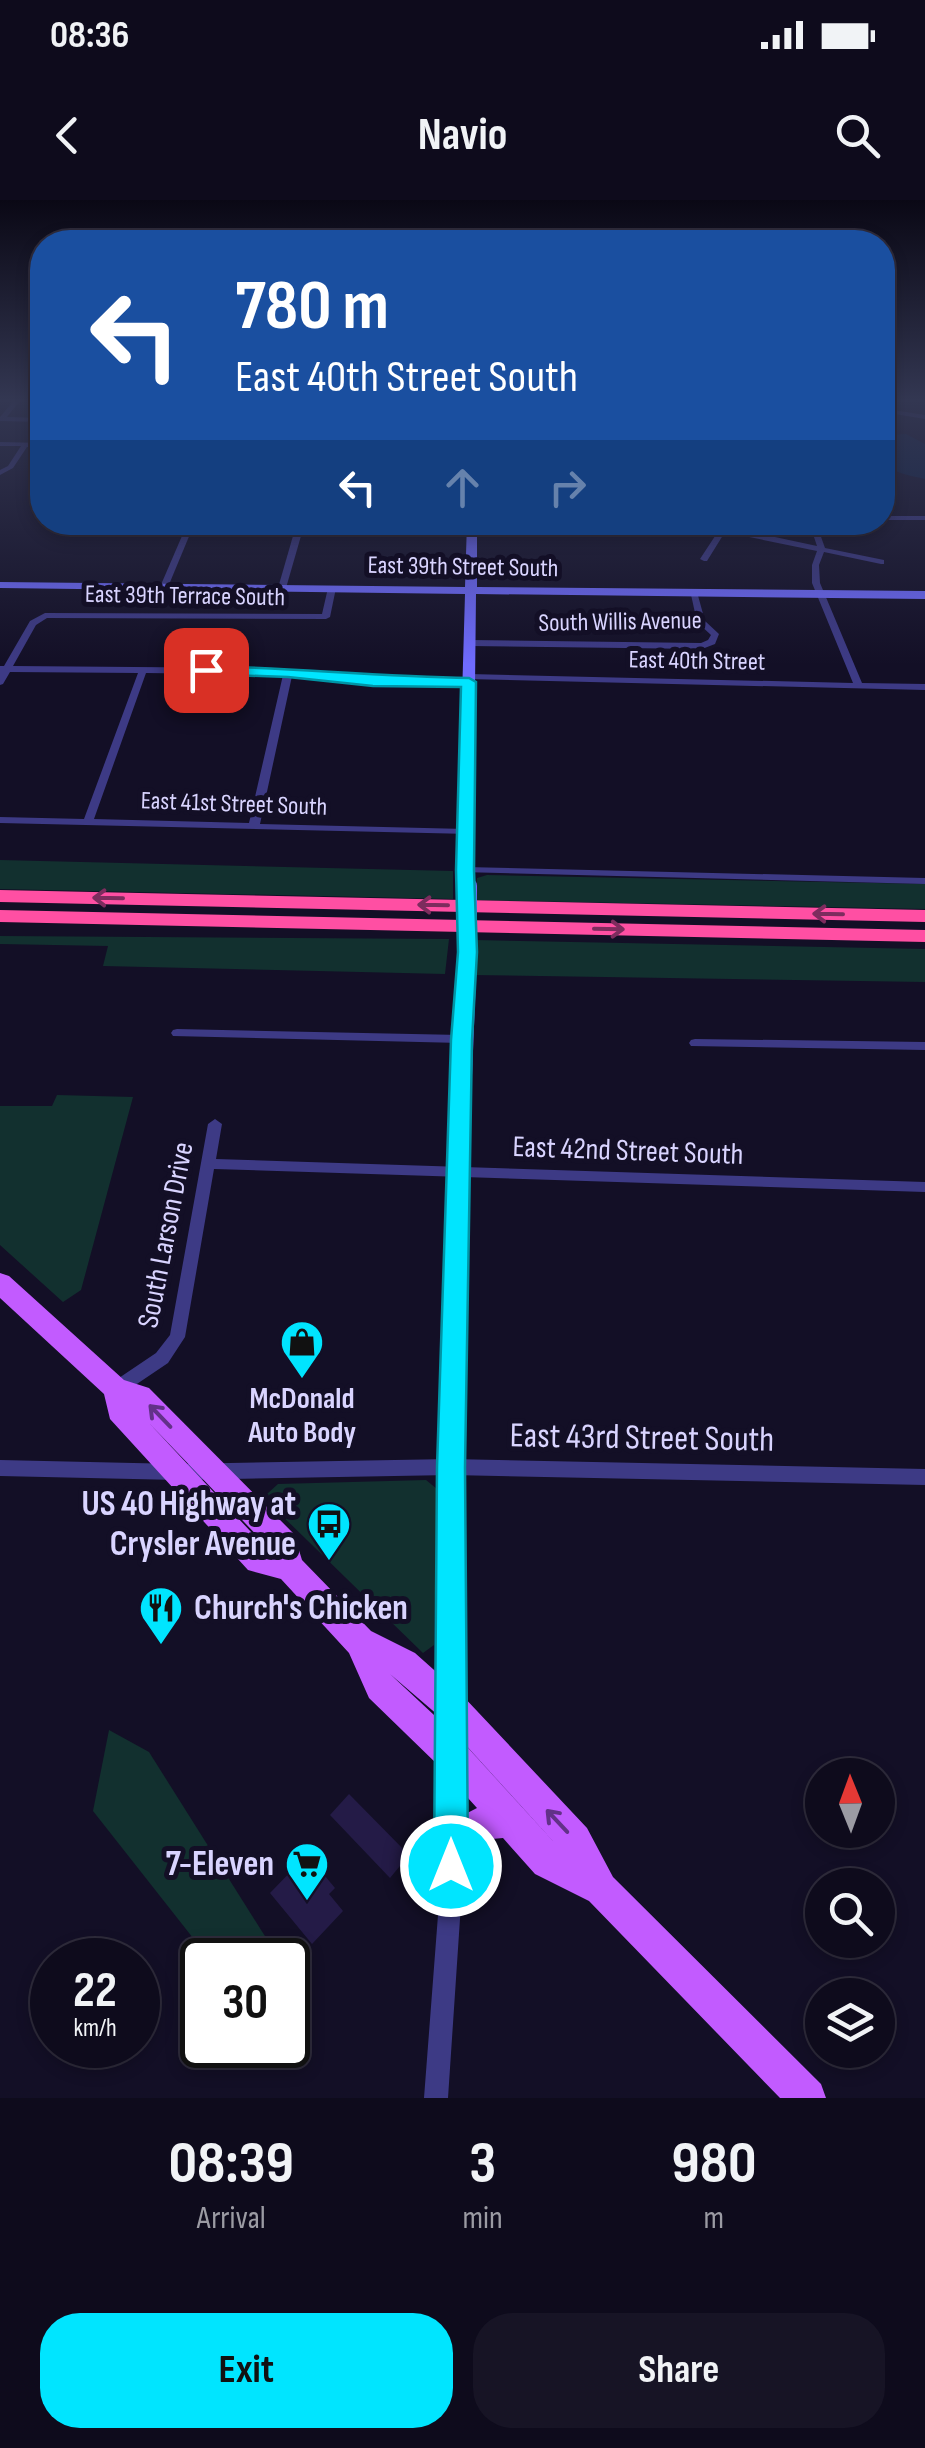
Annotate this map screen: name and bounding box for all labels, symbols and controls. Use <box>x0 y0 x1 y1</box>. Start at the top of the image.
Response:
text: 08:36 <box>50 13 129 58</box>
icon: back <box>40 108 95 163</box>
text: Navio <box>418 108 507 163</box>
icon: search <box>830 108 885 163</box>
text: 780 m <box>235 265 389 349</box>
icon: left <box>70 270 200 400</box>
text: East 40th Street South <box>235 350 578 405</box>
icon: left <box>330 460 385 515</box>
icon: ahead <box>435 460 490 515</box>
icon: right <box>540 460 595 515</box>
street label: East 39th Street South <box>367 550 559 584</box>
street label: East 39th Terrace South <box>85 579 285 613</box>
street label: South Willis Avenue <box>538 605 702 639</box>
pin <box>164 628 249 713</box>
icon: arrive <box>179 643 234 698</box>
street label: East 40th Street <box>628 644 766 678</box>
street label: East 41st Street South <box>140 785 328 823</box>
one-way arrow <box>92 889 124 908</box>
one-way arrow <box>417 896 449 915</box>
one-way arrow <box>812 904 844 924</box>
one-way arrow <box>592 920 624 939</box>
street label: East 42nd Street South <box>512 1129 744 1173</box>
street label: South Larson Drive <box>130 1139 202 1331</box>
shop icon: McDonald Auto Body <box>279 1319 325 1380</box>
place label: McDonald Auto Body <box>247 1381 356 1451</box>
one-way arrow <box>148 1404 172 1428</box>
street label: East 43rd Street South <box>509 1414 775 1462</box>
place label: US 40 Highway at Crysler Avenue <box>81 1483 296 1566</box>
bus stop icon: US 40 Highway at Crysler Avenue <box>306 1501 352 1562</box>
restaurant icon: Church's Chicken <box>138 1585 184 1646</box>
place label: Church's Chicken <box>194 1587 408 1630</box>
north arrow <box>805 1758 895 1848</box>
map controls <box>805 1758 895 2068</box>
one-way arrow <box>546 1809 569 1834</box>
position arrow <box>399 1814 503 1918</box>
supermarket icon: 7-Eleven <box>284 1841 330 1902</box>
place label: 7-Eleven <box>165 1843 274 1886</box>
button: search <box>805 1868 895 1958</box>
speed limit sign: 30 <box>180 1938 310 2068</box>
text: 22 <box>73 1961 117 2021</box>
button: layers <box>805 1978 895 2068</box>
text: km/h <box>73 2013 117 2044</box>
text: 08:39 <box>168 2128 294 2200</box>
text: 3 <box>469 2128 496 2200</box>
text: 980 <box>671 2128 757 2200</box>
text: Arrival <box>197 2199 266 2238</box>
text: min <box>463 2199 503 2238</box>
text: m <box>704 2199 724 2238</box>
button: Exit <box>40 2313 453 2428</box>
button: Share <box>473 2313 885 2428</box>

